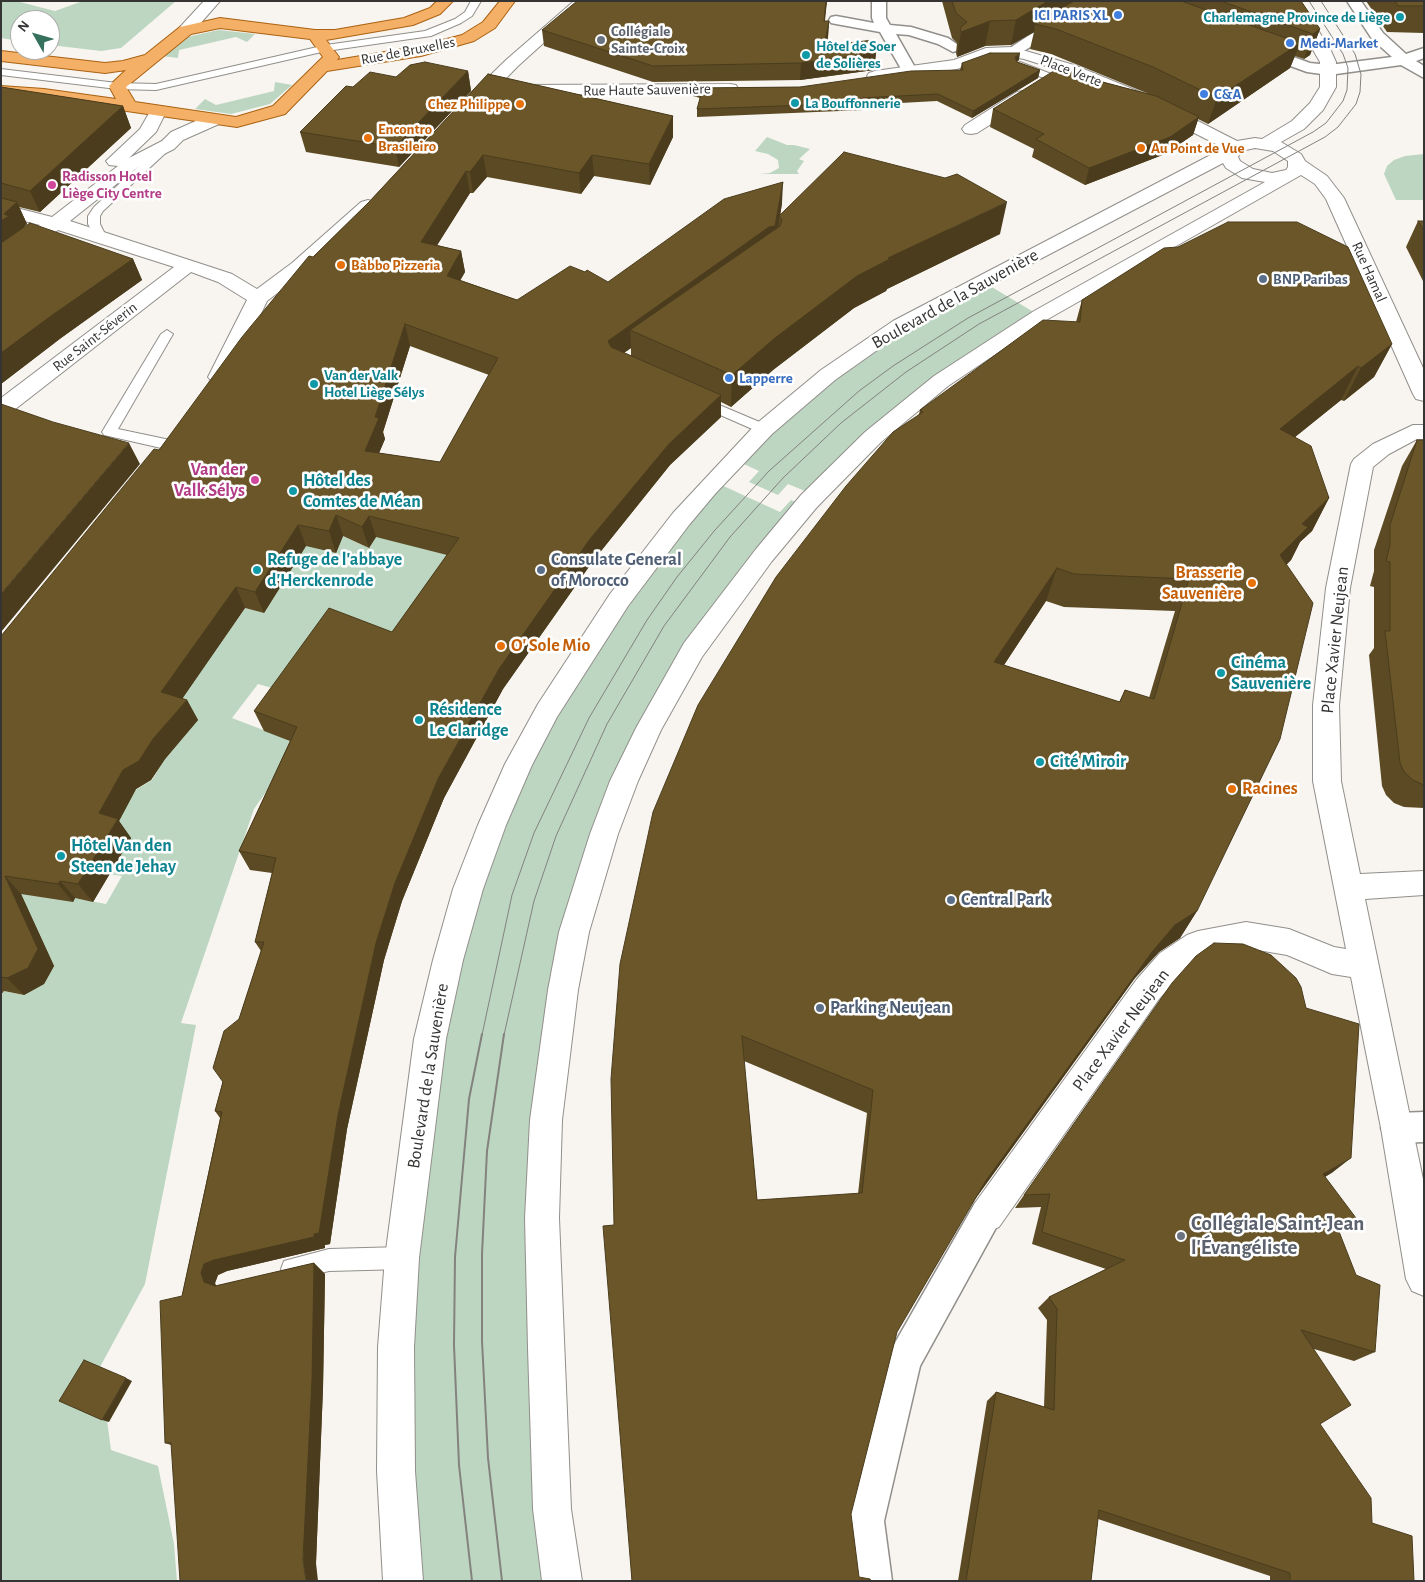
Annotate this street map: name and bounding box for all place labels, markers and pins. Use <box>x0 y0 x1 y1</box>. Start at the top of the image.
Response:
place label: ICI PARIS XL <box>1034 6 1108 24</box>
place label: Charlemagne Province de Liège <box>1203 8 1390 26</box>
marker: ICI PARIS XL <box>1112 9 1124 21</box>
marker: Charlemagne Province de Liège <box>1394 11 1406 23</box>
place label: Collégiale Sainte-Croix <box>611 22 685 57</box>
marker: Collégiale Sainte-Croix <box>595 34 607 46</box>
place label: Medi-Market <box>1300 34 1378 52</box>
place label: Hôtel de Soer de Solières <box>816 37 896 72</box>
marker: Medi-Market <box>1284 37 1296 49</box>
marker: Hôtel de Soer de Solières <box>800 49 812 61</box>
place label: C&A <box>1214 85 1241 103</box>
marker: C&A <box>1198 88 1210 100</box>
place label: La Bouffonnerie <box>805 94 901 112</box>
place label: Chez Philippe <box>428 95 510 113</box>
marker: La Bouffonnerie <box>789 97 801 109</box>
marker: Chez Philippe <box>514 98 526 110</box>
place label: Encontro Brasileiro <box>378 120 436 155</box>
marker: Encontro Brasileiro <box>362 132 374 144</box>
place label: Au Point de Vue <box>1151 139 1244 157</box>
marker: Au Point de Vue <box>1135 142 1147 154</box>
place label: Radisson Hotel Liège City Centre <box>62 167 162 202</box>
marker: Radisson Hotel Liège City Centre <box>46 179 58 191</box>
place label: Bàbbo Pizzeria <box>351 256 441 274</box>
marker: Bàbbo Pizzeria <box>335 259 347 271</box>
place label: BNP Paribas <box>1273 270 1348 288</box>
marker: BNP Paribas <box>1257 273 1269 285</box>
place label: Van der Valk Hotel Liège Sélys <box>324 366 425 401</box>
place label: Lapperre <box>739 369 793 387</box>
marker: Lapperre <box>723 372 735 384</box>
marker: Van der Valk Hotel Liège Sélys <box>308 378 320 390</box>
place label: Van der Valk Sélys <box>174 459 245 502</box>
place label: Hôtel des Comtes de Méan <box>303 470 421 512</box>
marker: Van der Valk Sélys <box>249 474 261 486</box>
marker: Hôtel des Comtes de Méan <box>287 485 299 497</box>
place label: Refuge de l'abbaye d'Herckenrode <box>267 549 402 592</box>
place label: Consulate General of Morocco <box>551 549 682 592</box>
place label: Brasserie Sauvenière <box>1162 562 1242 604</box>
marker: Refuge de l'abbaye d'Herckenrode <box>251 564 263 576</box>
marker: Consulate General of Morocco <box>535 564 547 576</box>
marker: Brasserie Sauvenière <box>1246 577 1258 589</box>
place label: O' Sole Mio <box>511 635 590 657</box>
marker: O' Sole Mio <box>495 640 507 652</box>
place label: Cinéma Sauvenière <box>1231 652 1311 694</box>
marker: Cinéma Sauvenière <box>1215 667 1227 679</box>
place label: Résidence Le Claridge <box>429 699 508 742</box>
marker: Résidence Le Claridge <box>413 714 425 726</box>
place label: Cité Miroir <box>1050 751 1126 773</box>
marker: Cité Miroir <box>1034 756 1046 768</box>
place label: Racines <box>1242 778 1298 800</box>
marker: Racines <box>1226 783 1238 795</box>
place label: Hôtel Van den Steen de Jehay <box>71 835 176 878</box>
marker: Hôtel Van den Steen de Jehay <box>55 850 67 862</box>
place label: Central Park <box>961 889 1049 911</box>
marker: Central Park <box>945 894 957 906</box>
place label: Parking Neujean <box>830 997 951 1019</box>
marker: Parking Neujean <box>814 1002 826 1014</box>
place label: Collégiale Saint-Jean l'Évangéliste <box>1191 1211 1364 1261</box>
marker: Collégiale Saint-Jean l'Évangéliste <box>1175 1230 1187 1242</box>

